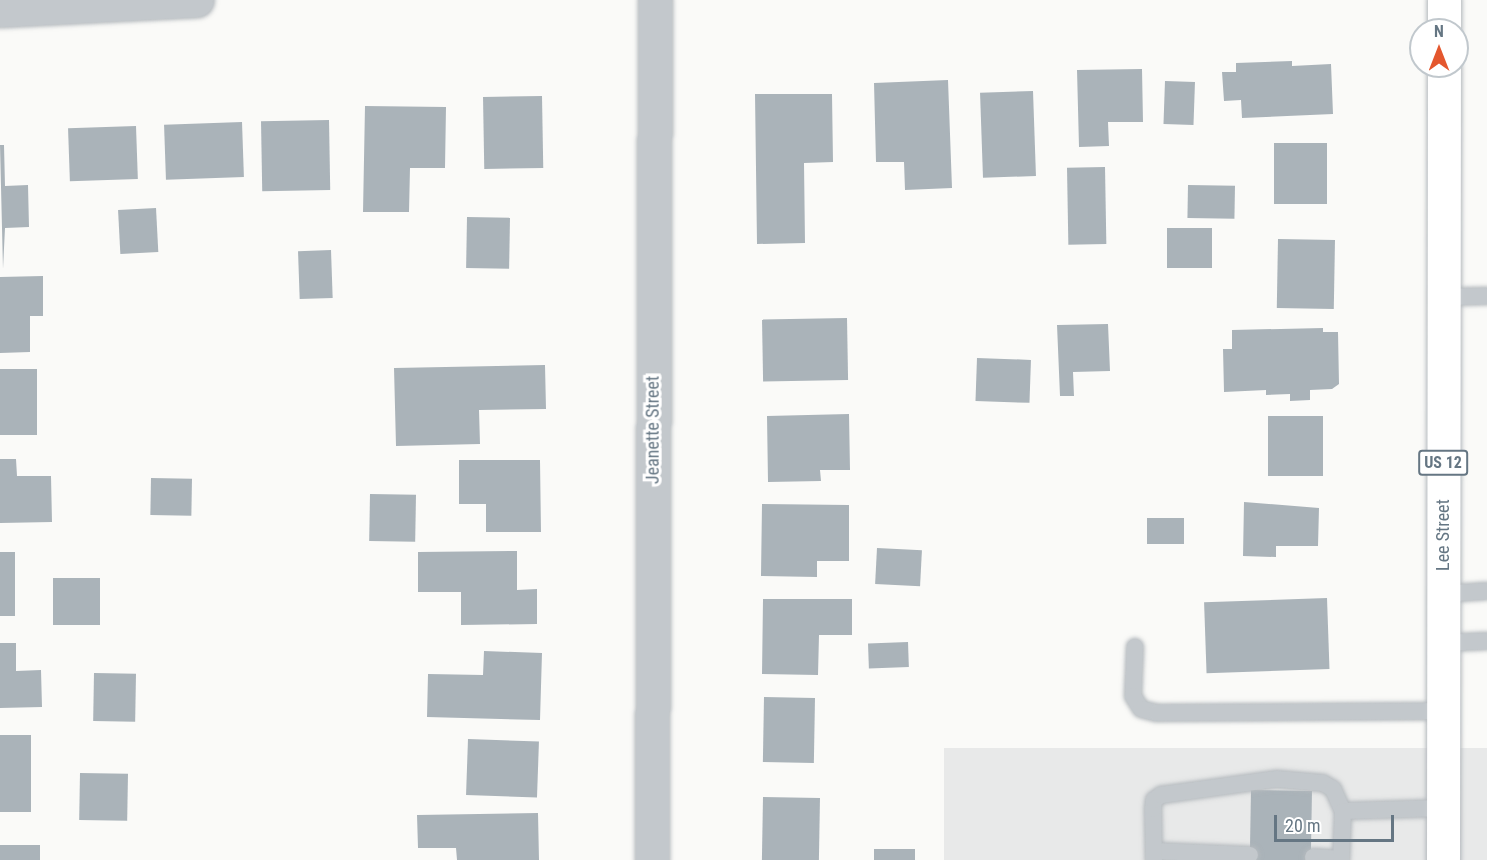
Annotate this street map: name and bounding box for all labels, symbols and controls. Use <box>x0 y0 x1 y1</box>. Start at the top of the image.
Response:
north arrow <box>1409 18 1469 78</box>
text: N <box>1434 22 1444 41</box>
street label: Jeanette Street <box>642 376 664 484</box>
road number: US 12 <box>1418 450 1468 476</box>
street label: Lee Street <box>1432 499 1454 571</box>
scale bar <box>1277 803 1397 841</box>
text: 20 m <box>1285 815 1320 836</box>

